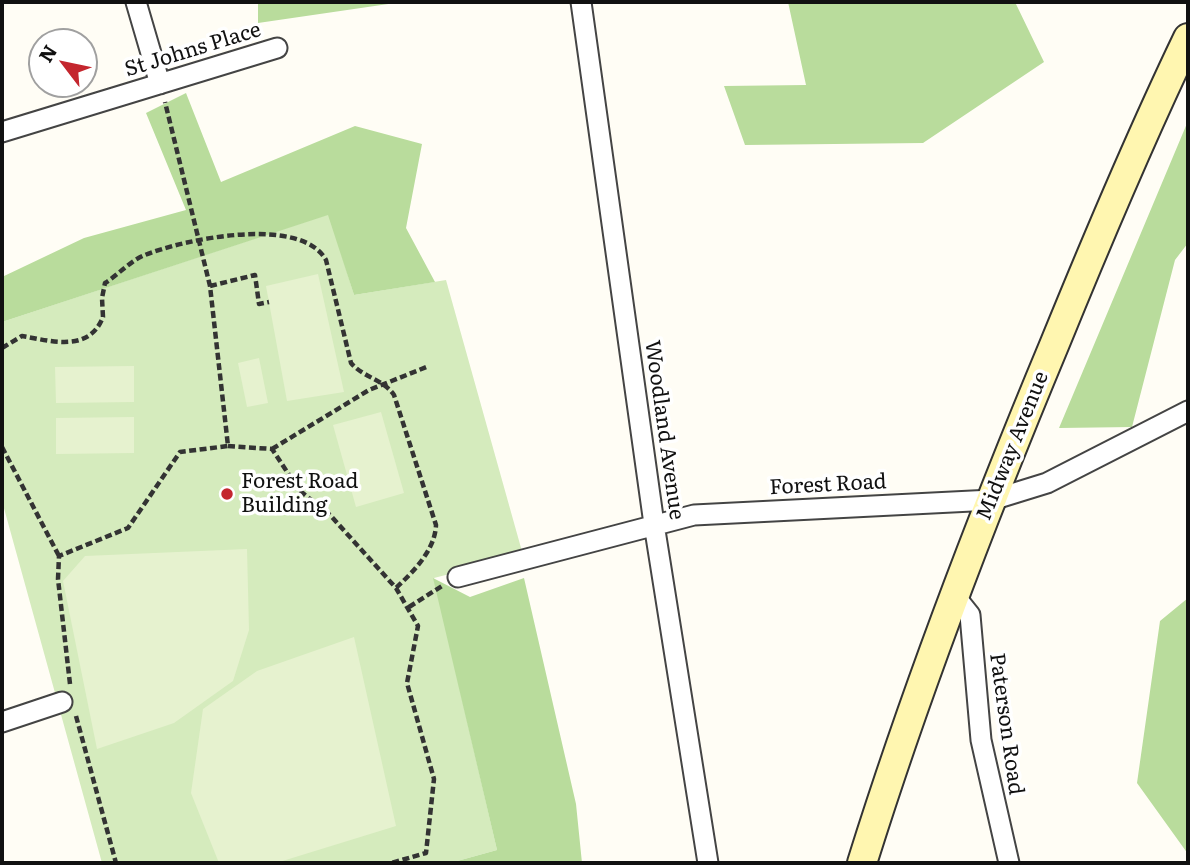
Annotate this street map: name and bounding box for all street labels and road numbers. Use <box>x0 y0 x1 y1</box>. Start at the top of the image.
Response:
street label: St Johns Place <box>122 17 264 83</box>
street label: Woodland Avenue <box>639 339 689 521</box>
street label: Midway Avenue <box>972 368 1054 524</box>
street label: Forest Road <box>769 469 887 501</box>
street label: Paterson Road <box>984 651 1028 797</box>

